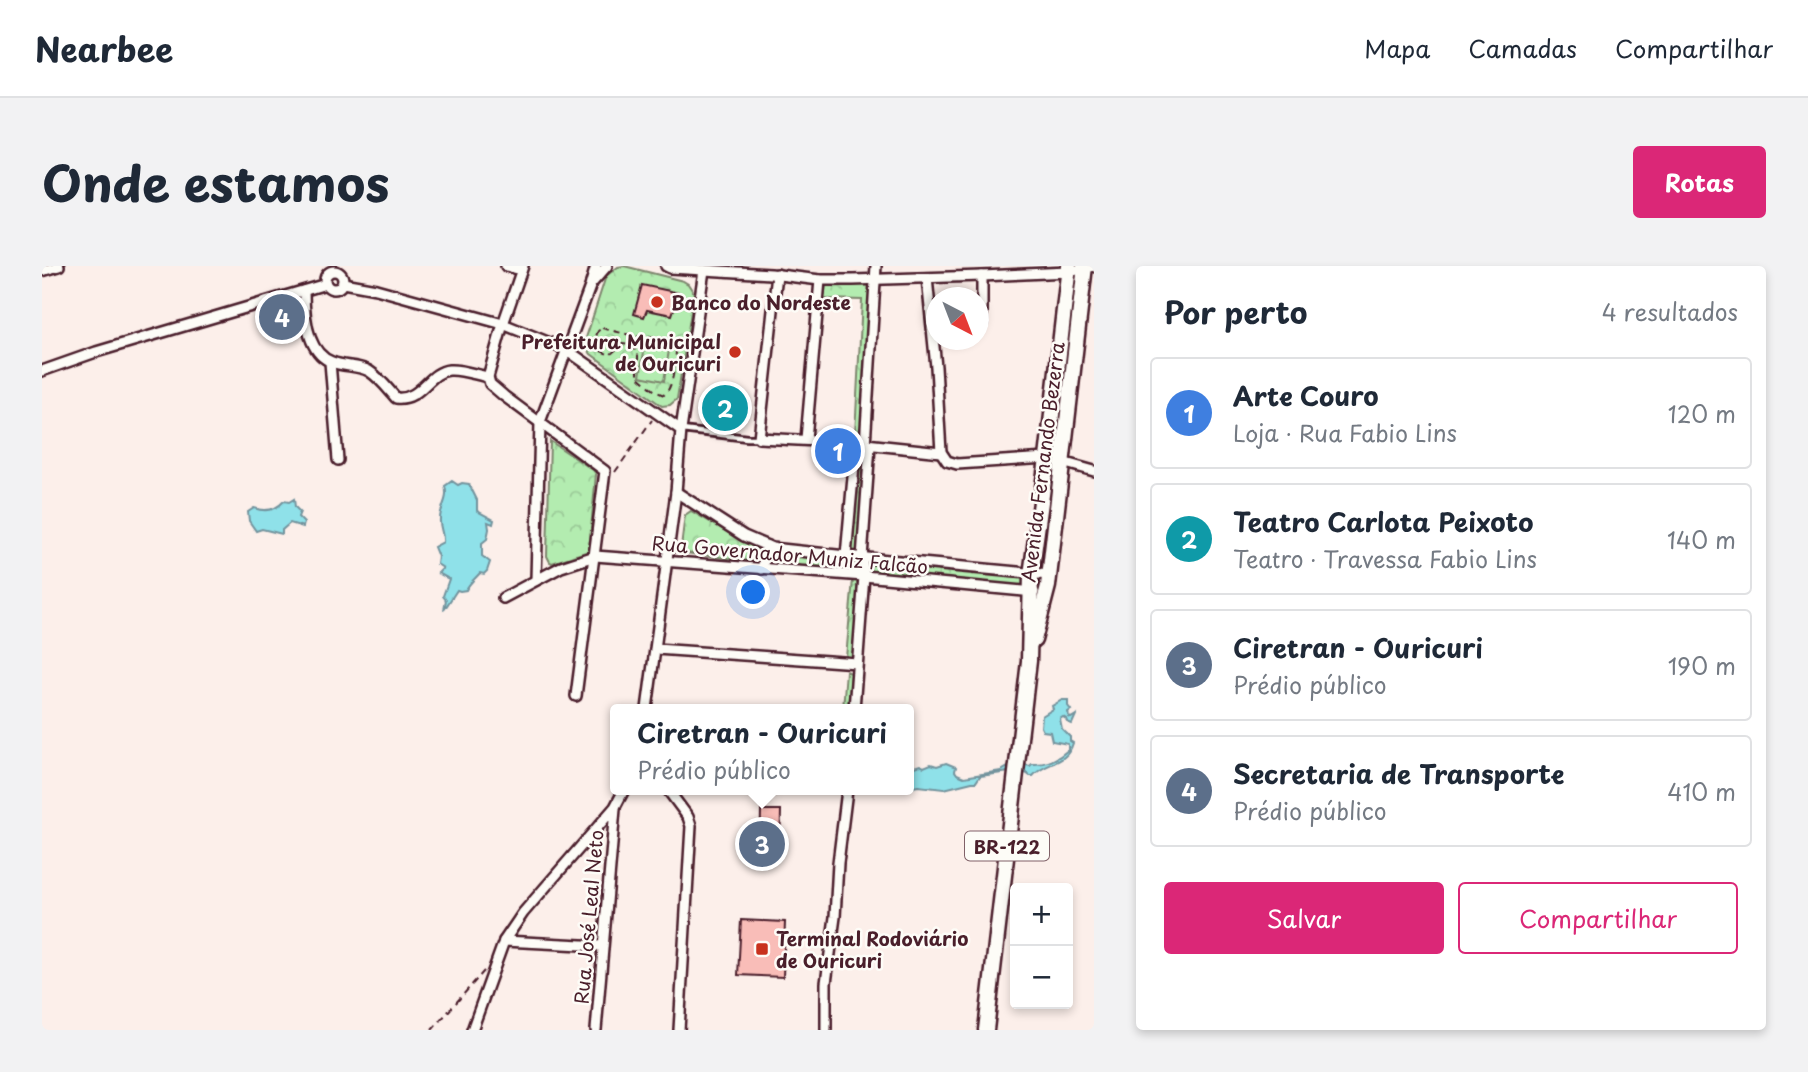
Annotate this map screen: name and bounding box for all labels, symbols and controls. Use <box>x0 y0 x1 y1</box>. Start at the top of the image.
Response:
text: Nearbee <box>35 23 173 73</box>
text: Mapa <box>1364 30 1430 66</box>
text: Camadas <box>1468 30 1577 66</box>
text: Compartilhar <box>1615 30 1773 66</box>
text: Onde estamos <box>42 145 389 219</box>
button: Rotas <box>1633 146 1766 218</box>
north arrow <box>926 287 989 350</box>
place label: Banco do Nordeste <box>671 288 851 316</box>
text: Por perto <box>1164 289 1307 334</box>
pin: 4 <box>259 291 305 343</box>
marker: Banco do Nordeste <box>649 294 665 310</box>
text: 4 resultados <box>1602 294 1738 329</box>
place label: Prefeitura Municipal de Ouricuri <box>521 327 721 377</box>
street label: Avenida Fernando Bezerra <box>1013 340 1071 584</box>
marker: Prefeitura Municipal de Ouricuri <box>727 344 743 360</box>
text: Arte Couro <box>1233 376 1379 415</box>
pin: 2 <box>702 382 748 434</box>
text: 1 <box>1184 396 1195 431</box>
text: 120 m <box>1668 396 1736 431</box>
text: Loja · Rua Fabio Lins <box>1233 415 1457 450</box>
pin: 1 <box>815 425 861 477</box>
text: Teatro Carlota Peixoto <box>1233 502 1534 541</box>
text: 2 <box>1181 522 1197 557</box>
text: 140 m <box>1667 522 1736 557</box>
street label: Rua Governador Muniz Falcão <box>651 528 929 580</box>
text: Teatro · Travessa Fabio Lins <box>1233 541 1537 576</box>
your location <box>736 575 770 609</box>
text: Ciretran - Ouricuri <box>1233 628 1483 667</box>
text: 3 <box>1181 648 1197 683</box>
text: 190 m <box>1668 648 1736 683</box>
text: Prédio público <box>1233 667 1387 702</box>
popup <box>610 704 914 795</box>
text: Ciretran - Ouricuri <box>637 713 887 752</box>
text: Prédio público <box>637 752 791 787</box>
text: Secretaria de Transporte <box>1233 754 1565 793</box>
text: 4 <box>1181 774 1197 809</box>
text: 410 m <box>1667 774 1736 809</box>
text: Prédio público <box>1233 793 1387 828</box>
pin: 3 <box>739 818 785 870</box>
street label: Rua José Leal Neto <box>566 829 610 1005</box>
road number: BR-122 <box>965 832 1049 860</box>
button: Salvar <box>1164 882 1444 954</box>
button: Compartilhar <box>1458 882 1738 954</box>
map controls <box>1010 883 1073 1009</box>
button: + <box>1010 883 1073 946</box>
place label: Terminal Rodoviário de Ouricuri <box>776 924 968 974</box>
marker: Terminal Rodoviário de Ouricuri <box>754 941 770 957</box>
button: − <box>1010 946 1073 1009</box>

